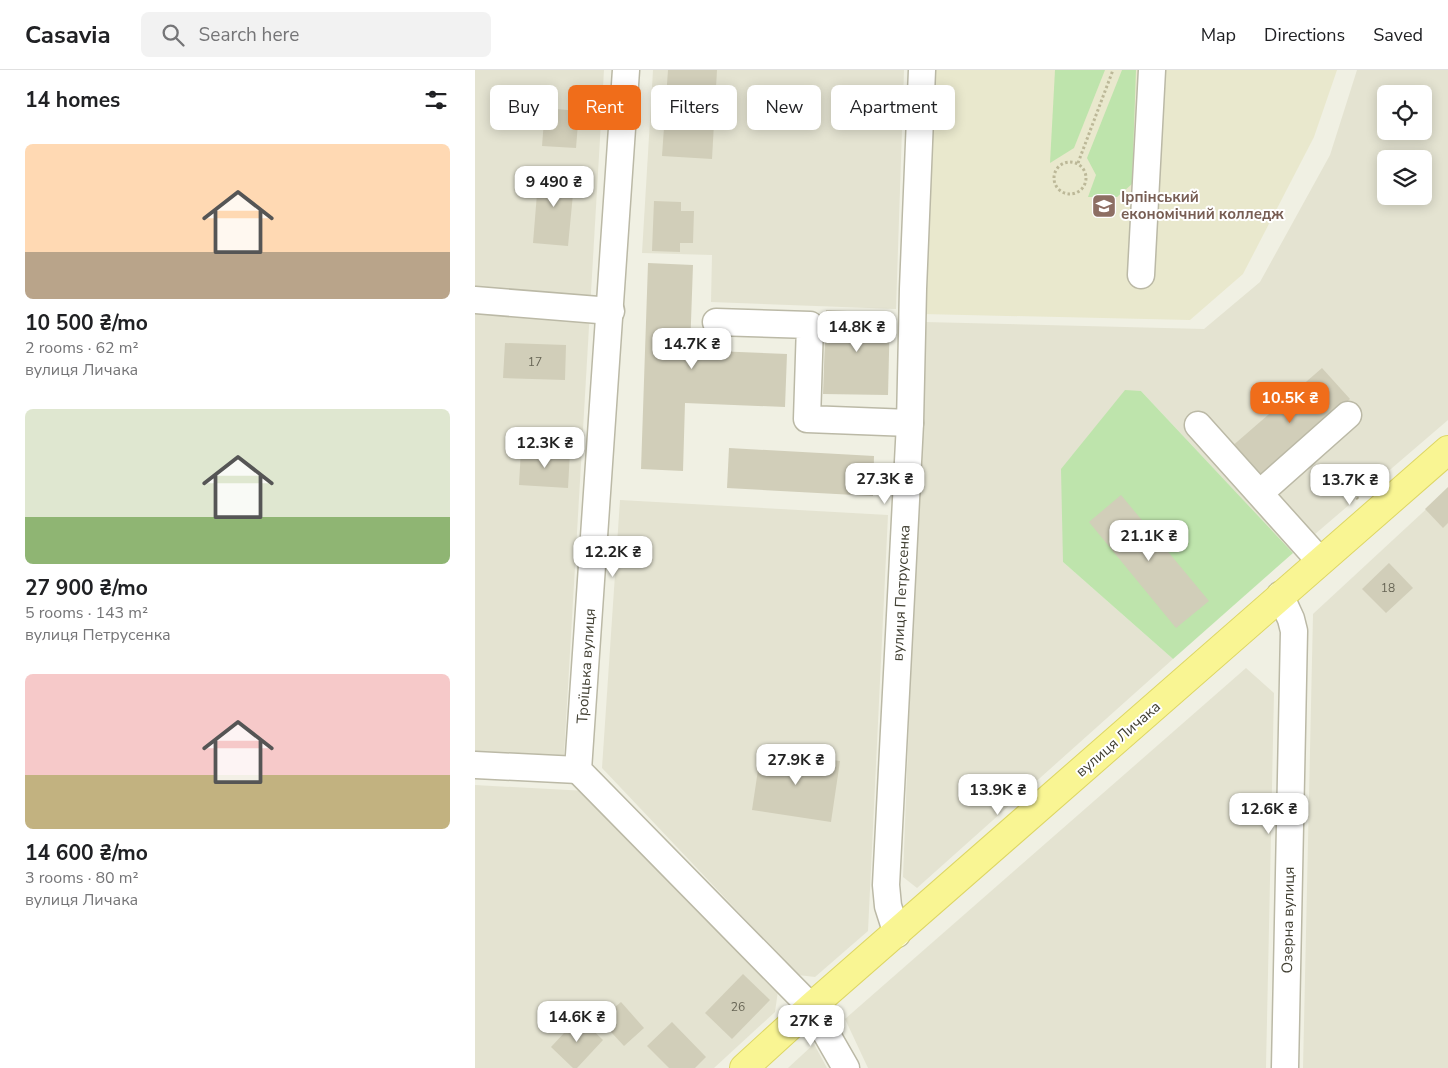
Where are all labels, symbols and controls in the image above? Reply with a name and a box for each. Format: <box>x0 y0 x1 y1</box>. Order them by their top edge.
search box <box>141 12 491 57</box>
text: Casavia <box>25 19 111 51</box>
icon: search <box>159 21 187 49</box>
text: Search here <box>199 22 299 48</box>
text: Map <box>1201 23 1236 47</box>
text: Directions <box>1264 23 1345 47</box>
text: Saved <box>1373 23 1423 47</box>
chip: Buy <box>490 85 558 130</box>
chip: Rent <box>568 85 641 130</box>
chip: Filters <box>651 85 737 130</box>
chip: New <box>747 85 821 130</box>
chip: Apartment <box>831 85 955 130</box>
map controls <box>1377 85 1432 205</box>
button: locate <box>1377 85 1432 140</box>
text: 14 homes <box>25 86 120 114</box>
icon: filters <box>422 86 450 114</box>
button: layers <box>1377 150 1432 205</box>
pin: 9 490 ₴ <box>508 166 600 208</box>
text: 9 490 ₴ <box>526 171 582 193</box>
icon: home <box>193 177 283 267</box>
place label: Ірпінський економічний колледж <box>1121 187 1284 224</box>
school or university icon: Ірпінський економічний колледж <box>1091 193 1117 219</box>
text: 10 500 ₴/mo <box>25 309 148 337</box>
pin: 14.8K ₴ <box>811 310 903 353</box>
text: 14.8K ₴ <box>828 316 886 338</box>
pin: 14.7K ₴ <box>646 328 738 370</box>
text: 14.7K ₴ <box>663 333 721 355</box>
text: 2 rooms · 62 m² <box>25 337 138 359</box>
house number: 17 <box>528 354 542 370</box>
text: вулиця Личака <box>25 359 138 381</box>
pin: 10.5K ₴ <box>1244 382 1336 424</box>
text: 10.5K ₴ <box>1261 387 1319 409</box>
pin: 12.3K ₴ <box>499 426 591 469</box>
text: 12.3K ₴ <box>516 432 574 454</box>
icon: home <box>193 442 283 532</box>
pin: 27.3K ₴ <box>839 462 931 505</box>
pin: 13.7K ₴ <box>1304 464 1396 506</box>
text: 27.3K ₴ <box>856 468 914 490</box>
text: 13.7K ₴ <box>1321 469 1379 491</box>
pin: 21.1K ₴ <box>1103 520 1195 562</box>
street label: вулиця Петрусенка <box>887 524 915 662</box>
text: 21.1K ₴ <box>1120 525 1178 547</box>
pin: 12.2K ₴ <box>567 536 659 578</box>
text: 12.2K ₴ <box>584 541 642 563</box>
text: 27 900 ₴/mo <box>25 574 148 602</box>
house number: 18 <box>1381 580 1395 596</box>
text: 5 rooms · 143 m² <box>25 602 148 624</box>
street label: Троїцька вулиця <box>572 608 600 724</box>
text: вулиця Петрусенка <box>25 624 171 646</box>
street label: вулиця Личака <box>1071 697 1165 781</box>
icon: home <box>193 707 283 797</box>
pin: 27.9K ₴ <box>750 744 842 786</box>
text: 27.9K ₴ <box>767 749 825 771</box>
pin: 13.9K ₴ <box>952 774 1044 816</box>
text: 13.9K ₴ <box>969 779 1027 801</box>
pin: 12.6K ₴ <box>1223 792 1315 835</box>
text: 12.6K ₴ <box>1240 798 1298 820</box>
text: 14 600 ₴/mo <box>25 839 148 867</box>
street label: Озерна вулиця <box>1277 866 1299 974</box>
text: 3 rooms · 80 m² <box>25 867 138 889</box>
text: вулиця Личака <box>25 889 138 911</box>
house number: 26 <box>731 999 745 1015</box>
pin: 14.6K ₴ <box>531 1000 623 1043</box>
pin: 27K ₴ <box>776 1004 846 1047</box>
text: 14.6K ₴ <box>548 1006 606 1028</box>
text: 27K ₴ <box>789 1010 833 1032</box>

